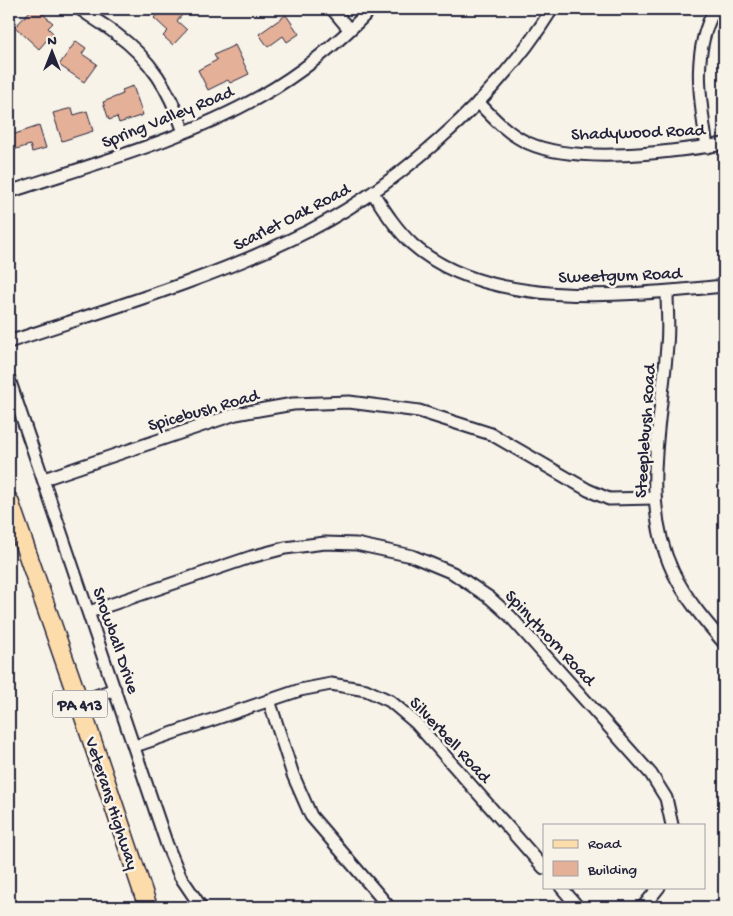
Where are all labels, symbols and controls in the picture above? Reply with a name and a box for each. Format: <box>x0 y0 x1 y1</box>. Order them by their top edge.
north arrow <box>28 28 78 78</box>
text: N <box>47 33 57 50</box>
street label: Spring Valley Road <box>99 82 238 154</box>
street label: Shadywood Road <box>571 121 707 146</box>
street label: Scarlet Oak Road <box>230 179 355 257</box>
street label: Sweetgum Road <box>558 264 683 289</box>
street label: Steeplebush Road <box>631 362 662 499</box>
street label: Spicebush Road <box>146 385 263 437</box>
street label: Snowball Drive <box>87 585 143 697</box>
street label: Spinythorn Road <box>499 586 600 692</box>
road number: PA 413 <box>52 691 108 718</box>
street label: Silverbell Road <box>404 693 495 789</box>
street label: Veterans Highway <box>79 734 142 873</box>
legend <box>543 824 706 888</box>
text: Road <box>588 836 622 854</box>
text: Building <box>587 862 637 880</box>

